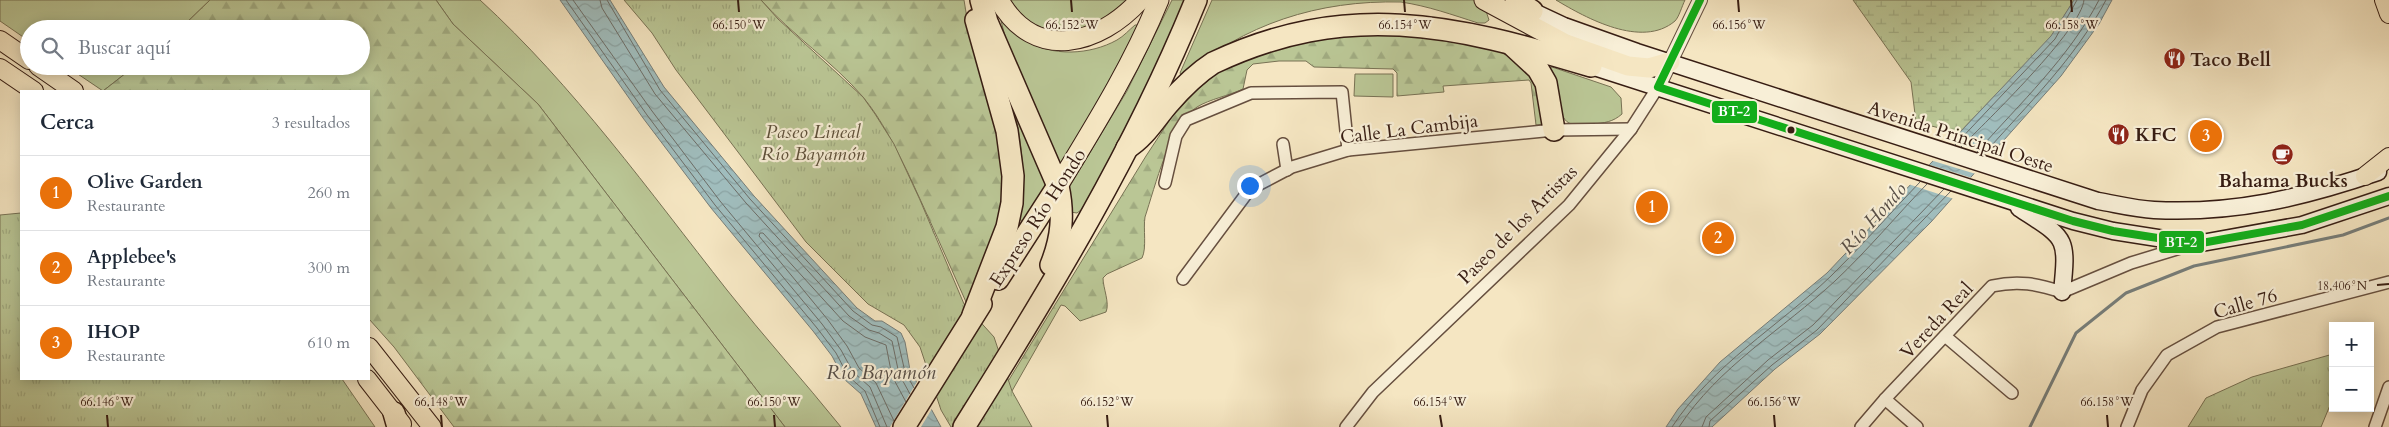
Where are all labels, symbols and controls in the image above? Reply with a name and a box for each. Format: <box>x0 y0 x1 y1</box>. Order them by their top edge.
text: 66.150°W <box>712 17 766 33</box>
text: 66.152°W <box>1045 17 1099 33</box>
text: 66.154°W <box>1378 17 1432 33</box>
text: 66.156°W <box>1712 17 1766 33</box>
text: 66.158°W <box>2045 17 2099 33</box>
search box <box>20 20 370 75</box>
icon: search <box>38 34 66 62</box>
text: Buscar aquí <box>78 35 171 61</box>
restaurant icon: Taco Bell <box>2162 47 2186 71</box>
place label: Taco Bell <box>2190 47 2271 73</box>
street label: Avenida Principal Oeste <box>1864 95 2057 179</box>
line badge: BT-2 <box>1711 100 1758 124</box>
text: BT-2 <box>1718 102 1750 121</box>
text: Cerca <box>40 108 94 137</box>
street label: Calle La Cambija <box>1339 108 1480 150</box>
text: 3 resultados <box>272 112 350 134</box>
pin: 3 <box>2190 117 2222 155</box>
park label: Paseo Lineal Río Bayamón <box>761 119 866 167</box>
restaurant icon: KFC <box>2107 122 2131 146</box>
place label: KFC <box>2135 122 2177 148</box>
unlabelled marker <box>1786 125 1796 135</box>
cafe icon: Bahama Bucks <box>2271 142 2295 166</box>
street label: Expreso Río Hondo <box>983 143 1092 292</box>
street label: Paseo de los Artistas <box>1452 159 1583 290</box>
place label: Bahama Bucks <box>2218 168 2348 194</box>
text: Olive Garden <box>87 169 203 195</box>
your location <box>1237 173 1263 199</box>
water label: Río Hondo <box>1834 177 1913 260</box>
text: 1 <box>52 182 60 204</box>
text: 260 m <box>308 182 350 204</box>
pin: 1 <box>1636 188 1668 226</box>
text: Restaurante <box>87 195 166 217</box>
pin: 2 <box>1702 219 1734 257</box>
line badge: BT-2 <box>2158 230 2205 254</box>
text: BT-2 <box>2165 233 2197 252</box>
text: Applebee's <box>87 244 176 270</box>
text: 2 <box>52 257 60 279</box>
text: 300 m <box>308 257 350 279</box>
text: Restaurante <box>87 270 166 292</box>
street label: Vereda Real <box>1894 276 1979 365</box>
text: 18.406°N <box>2317 278 2368 294</box>
street label: Calle 76 <box>2210 282 2280 325</box>
text: IHOP <box>87 319 140 345</box>
map controls <box>2329 322 2374 412</box>
button: + <box>2329 322 2374 367</box>
text: 3 <box>52 332 60 354</box>
text: 610 m <box>308 332 350 354</box>
text: Restaurante <box>87 345 166 367</box>
water label: Río Bayamón <box>826 359 936 386</box>
button: − <box>2329 367 2374 412</box>
text: 66.146°W <box>80 394 134 410</box>
text: 66.148°W <box>414 394 468 410</box>
text: 66.150°W <box>747 394 801 410</box>
text: 66.152°W <box>1080 394 1134 410</box>
text: 66.154°W <box>1413 394 1467 410</box>
text: 66.156°W <box>1747 394 1801 410</box>
text: 66.158°W <box>2080 394 2134 410</box>

